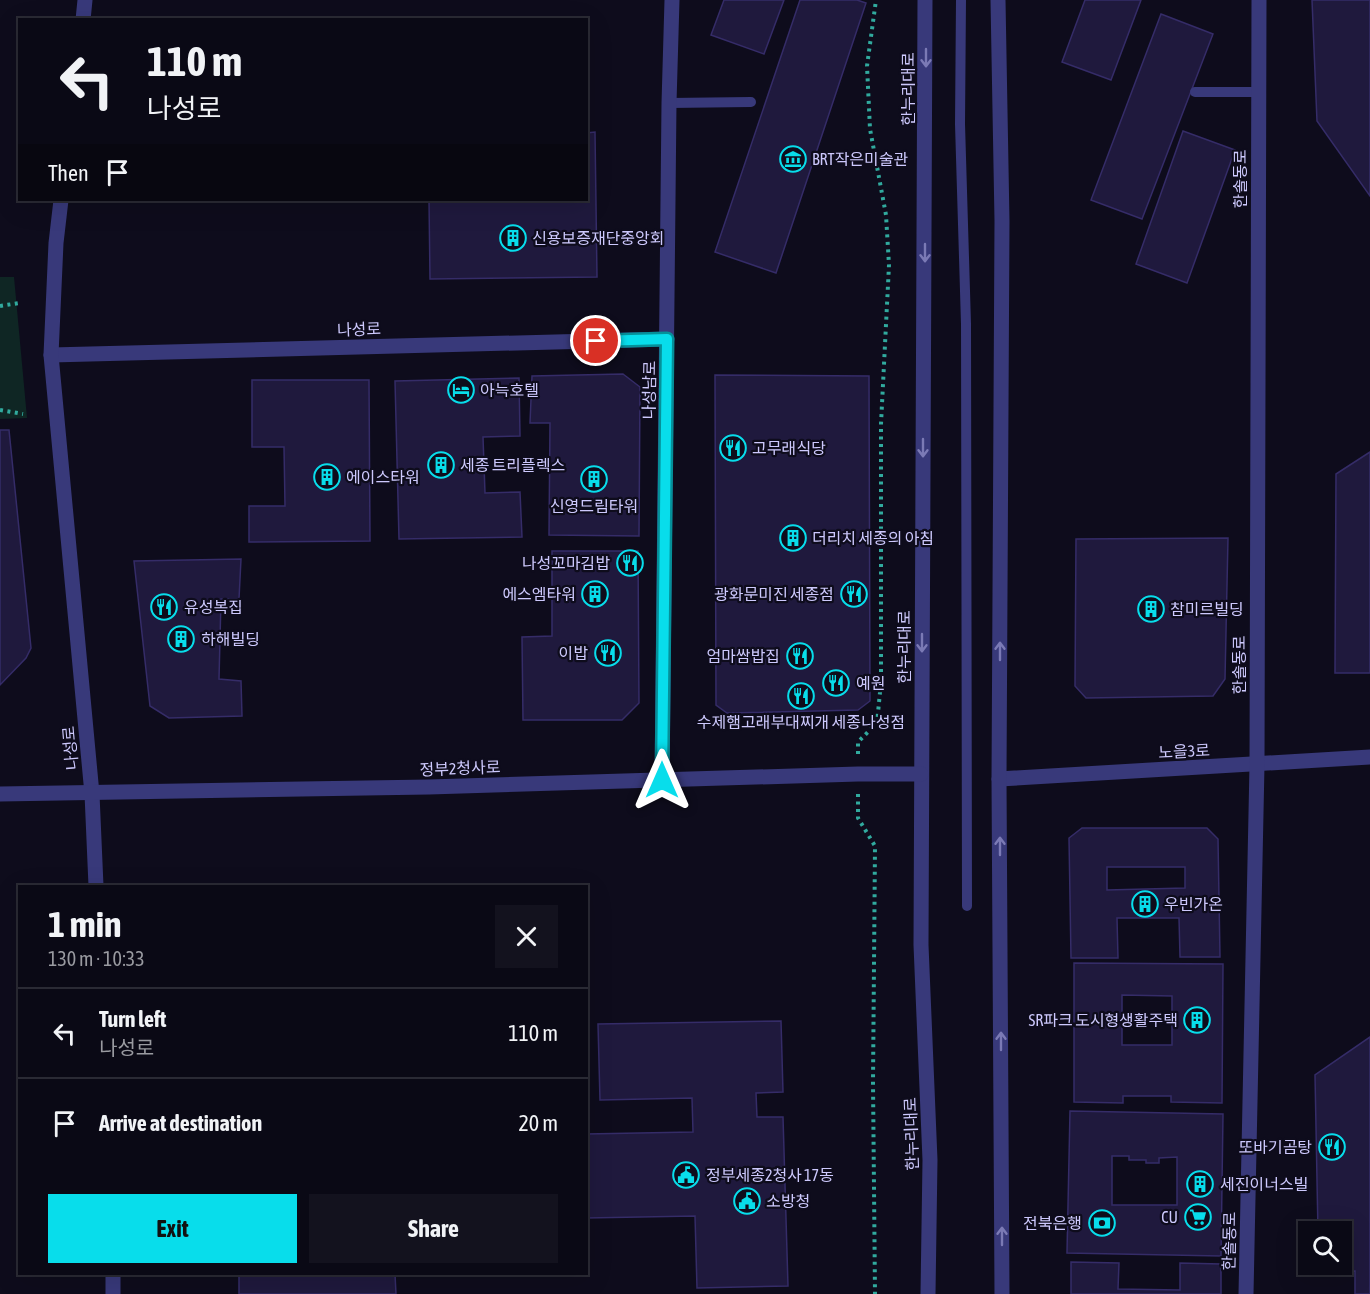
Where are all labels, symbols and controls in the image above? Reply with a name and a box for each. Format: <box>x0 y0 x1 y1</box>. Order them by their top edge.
text: 110 m <box>147 37 242 85</box>
icon: left <box>48 42 126 120</box>
one-way arrow <box>920 48 932 68</box>
street label: 한누리대로 <box>899 52 917 126</box>
text: 나성로 <box>147 93 222 124</box>
museum icon: BRT작은미술관 <box>778 144 808 174</box>
street label: 한솔동로 <box>1231 149 1249 208</box>
place label: BRT작은미술관 <box>812 150 908 168</box>
icon: arrive <box>101 156 134 189</box>
text: Then <box>48 160 89 186</box>
building icon: 신용보증재단중앙회 <box>498 223 528 253</box>
place label: 신용보증재단중앙회 <box>532 229 664 247</box>
one-way arrow <box>919 243 931 263</box>
pin <box>570 315 621 366</box>
street label: 나성로 <box>337 319 382 339</box>
icon: arrive <box>579 324 612 357</box>
street label: 나성남로 <box>639 360 659 420</box>
hotel icon: 아늑호텔 <box>446 375 476 405</box>
place label: 아늑호텔 <box>480 381 539 399</box>
restaurant icon: 고무래식당 <box>718 433 748 463</box>
one-way arrow <box>917 438 929 458</box>
place label: 고무래식당 <box>752 439 826 457</box>
building icon: 세종 트리플렉스 <box>426 450 456 480</box>
place label: 세종 트리플렉스 <box>460 456 565 474</box>
building icon: 에이스타워 <box>312 462 342 492</box>
building icon: 신영드림타워 <box>579 464 609 494</box>
place label: 에이스타워 <box>346 468 420 486</box>
place label: 신영드림타워 <box>550 497 638 515</box>
building icon: 더리치 세종의 아침 <box>778 523 808 553</box>
place label: 더리치 세종의 아침 <box>812 529 934 547</box>
restaurant icon: 나성꼬마김밥 <box>615 548 645 578</box>
place label: 나성꼬마김밥 <box>522 554 610 572</box>
building icon: 에스엠타워 <box>580 579 610 609</box>
restaurant icon: 광화문미진 세종점 <box>839 579 869 609</box>
place label: 에스엠타워 <box>502 585 576 603</box>
place label: 광화문미진 세종점 <box>714 585 834 603</box>
restaurant icon: 유성복집 <box>149 592 179 622</box>
building icon: 참미르빌딩 <box>1136 594 1166 624</box>
place label: 유성복집 <box>184 598 243 616</box>
place label: 참미르빌딩 <box>1170 600 1244 618</box>
street label: 한누리대로 <box>895 610 913 684</box>
building icon: 하해빌딩 <box>166 624 196 654</box>
place label: 하해빌딩 <box>201 630 260 648</box>
one-way arrow <box>916 633 928 653</box>
street label: 한솔동로 <box>1230 635 1248 694</box>
restaurant icon: 이밥 <box>593 638 623 668</box>
restaurant icon: 엄마쌈밥집 <box>785 641 815 671</box>
one-way arrow <box>994 641 1006 661</box>
place label: 이밥 <box>559 644 588 662</box>
place label: 엄마쌈밥집 <box>706 647 780 665</box>
restaurant icon: 예원 <box>821 668 851 698</box>
place label: 예원 <box>856 674 885 692</box>
restaurant icon: 수제햄고래부대찌개 세종나성점 <box>786 681 816 711</box>
place label: 수제햄고래부대찌개 세종나성점 <box>697 713 905 731</box>
street label: 나성로 <box>59 725 81 771</box>
street label: 노을3로 <box>1158 741 1211 761</box>
position arrow <box>630 748 694 812</box>
street label: 정부2청사로 <box>419 758 501 778</box>
one-way arrow <box>994 836 1006 856</box>
building icon: 우빈가온 <box>1130 889 1160 919</box>
place label: 우빈가온 <box>1164 895 1223 913</box>
text: 1 min <box>48 903 122 945</box>
button: close <box>495 905 558 968</box>
text: 130 m · 10:33 <box>48 947 145 970</box>
building icon: SR파크 도시형생활주택 <box>1182 1005 1212 1035</box>
text: Turn left <box>99 1006 166 1032</box>
place label: SR파크 도시형생활주택 <box>1029 1011 1178 1029</box>
icon: left <box>48 1017 81 1050</box>
text: 110 m <box>508 1020 558 1046</box>
one-way arrow <box>995 1031 1007 1051</box>
text: 나성로 <box>99 1036 154 1059</box>
street label: 한누리대로 <box>901 1097 921 1171</box>
icon: arrive <box>48 1107 81 1140</box>
text: Arrive at destination <box>99 1110 262 1136</box>
text: 20 m <box>518 1110 558 1136</box>
restaurant icon: 또바기곰탕 <box>1317 1132 1347 1162</box>
place label: 또바기곰탕 <box>1238 1138 1312 1156</box>
public building icon: 정부세종2청사 17동 <box>671 1160 701 1190</box>
place label: 정부세종2청사 17동 <box>706 1166 834 1184</box>
building icon: 세진이너스빌 <box>1185 1169 1215 1199</box>
place label: 세진이너스빌 <box>1220 1175 1308 1193</box>
public building icon: 소방청 <box>732 1186 762 1216</box>
place label: 소방청 <box>766 1192 810 1210</box>
button: Exit <box>48 1194 297 1263</box>
button: Share <box>309 1194 558 1263</box>
supermarket icon: CU <box>1183 1202 1213 1232</box>
bank icon: 전북은행 <box>1087 1208 1117 1238</box>
place label: CU <box>1161 1208 1178 1226</box>
street label: 한솔동로 <box>1219 1211 1239 1271</box>
place label: 전북은행 <box>1023 1214 1082 1232</box>
map controls <box>1298 1221 1352 1275</box>
button: search <box>1298 1221 1352 1275</box>
one-way arrow <box>996 1226 1008 1246</box>

